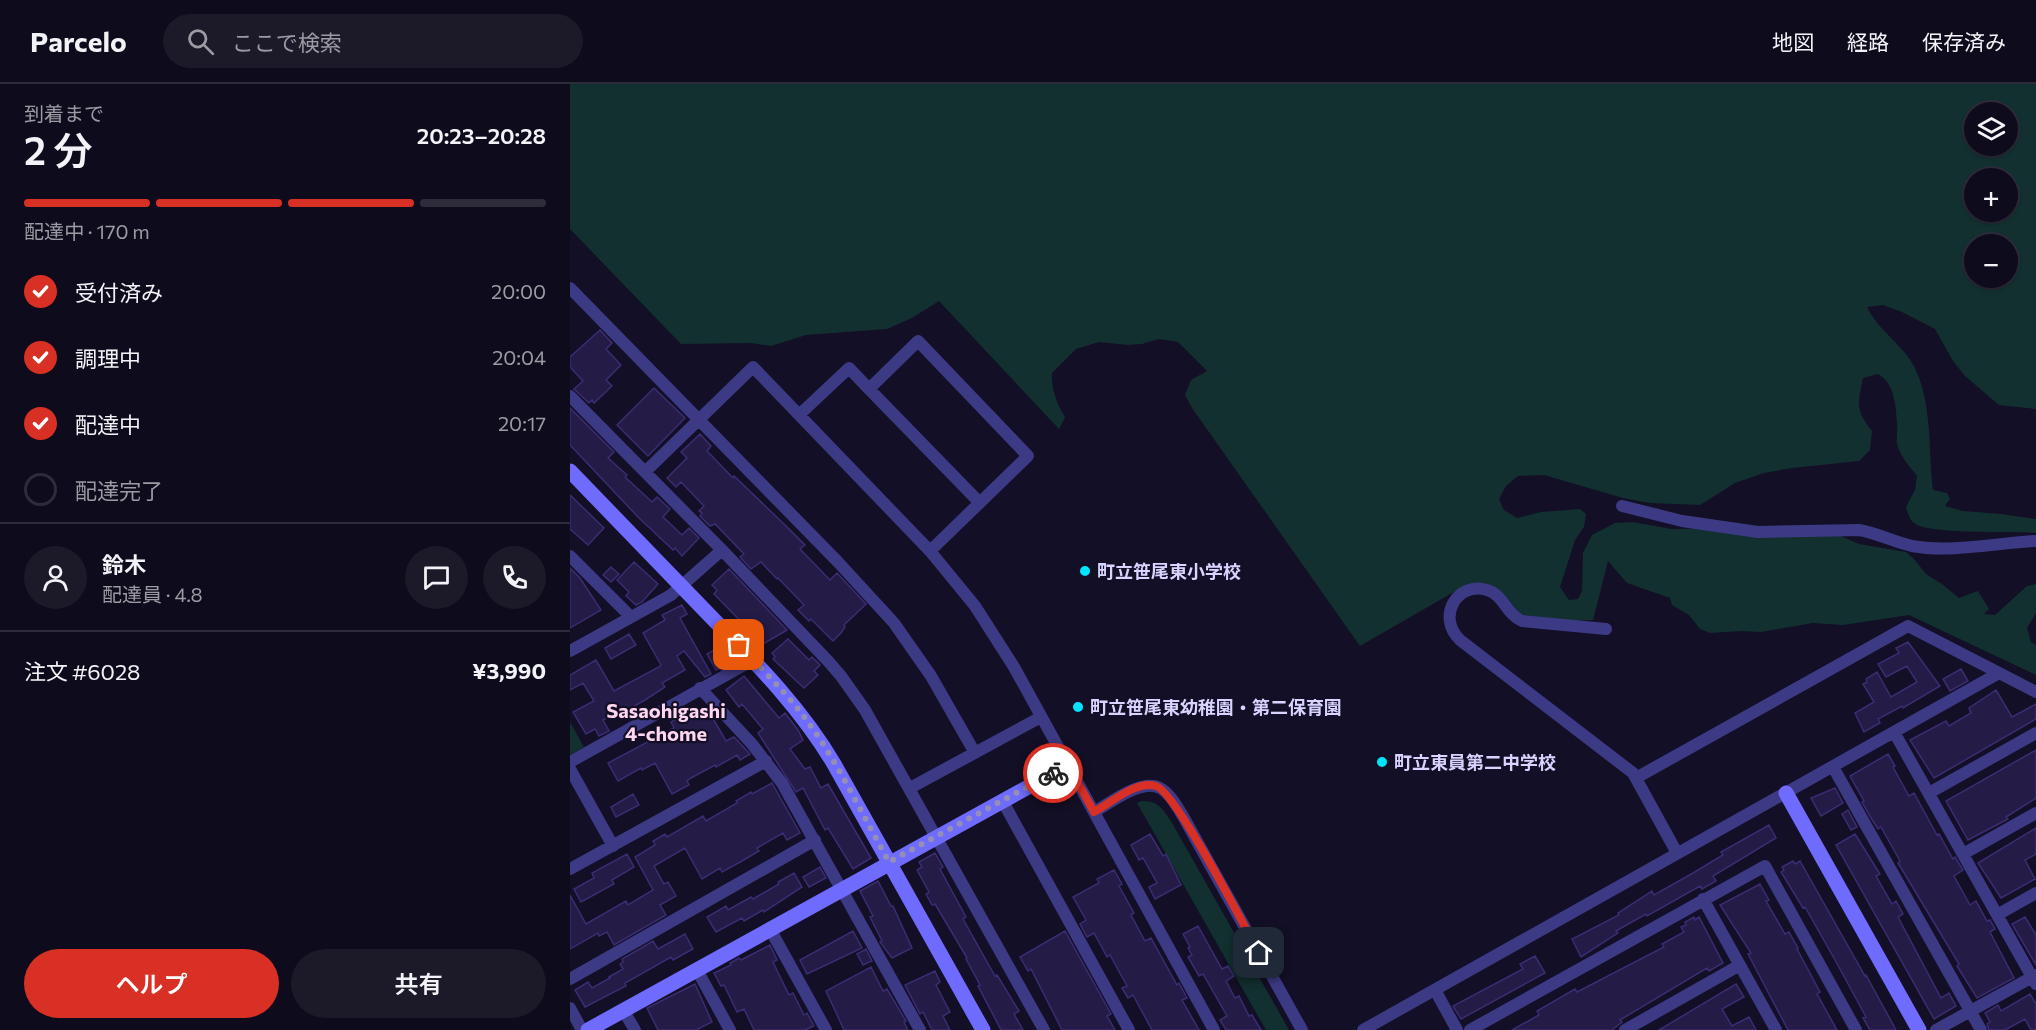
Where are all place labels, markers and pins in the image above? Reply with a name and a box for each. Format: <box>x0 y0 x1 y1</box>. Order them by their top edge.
place label: 町立笹尾東小学校 <box>1097 560 1241 582</box>
marker: 町立笹尾東小学校 <box>1078 564 1092 578</box>
pin <box>713 619 764 670</box>
place label: 町立笹尾東幼稚園・第二保育園 <box>1090 696 1342 718</box>
marker: 町立笹尾東幼稚園・第二保育園 <box>1071 700 1085 714</box>
place label: 町立東員第二中学校 <box>1394 751 1556 773</box>
marker: 町立東員第二中学校 <box>1375 755 1389 769</box>
pin <box>1233 927 1284 978</box>

